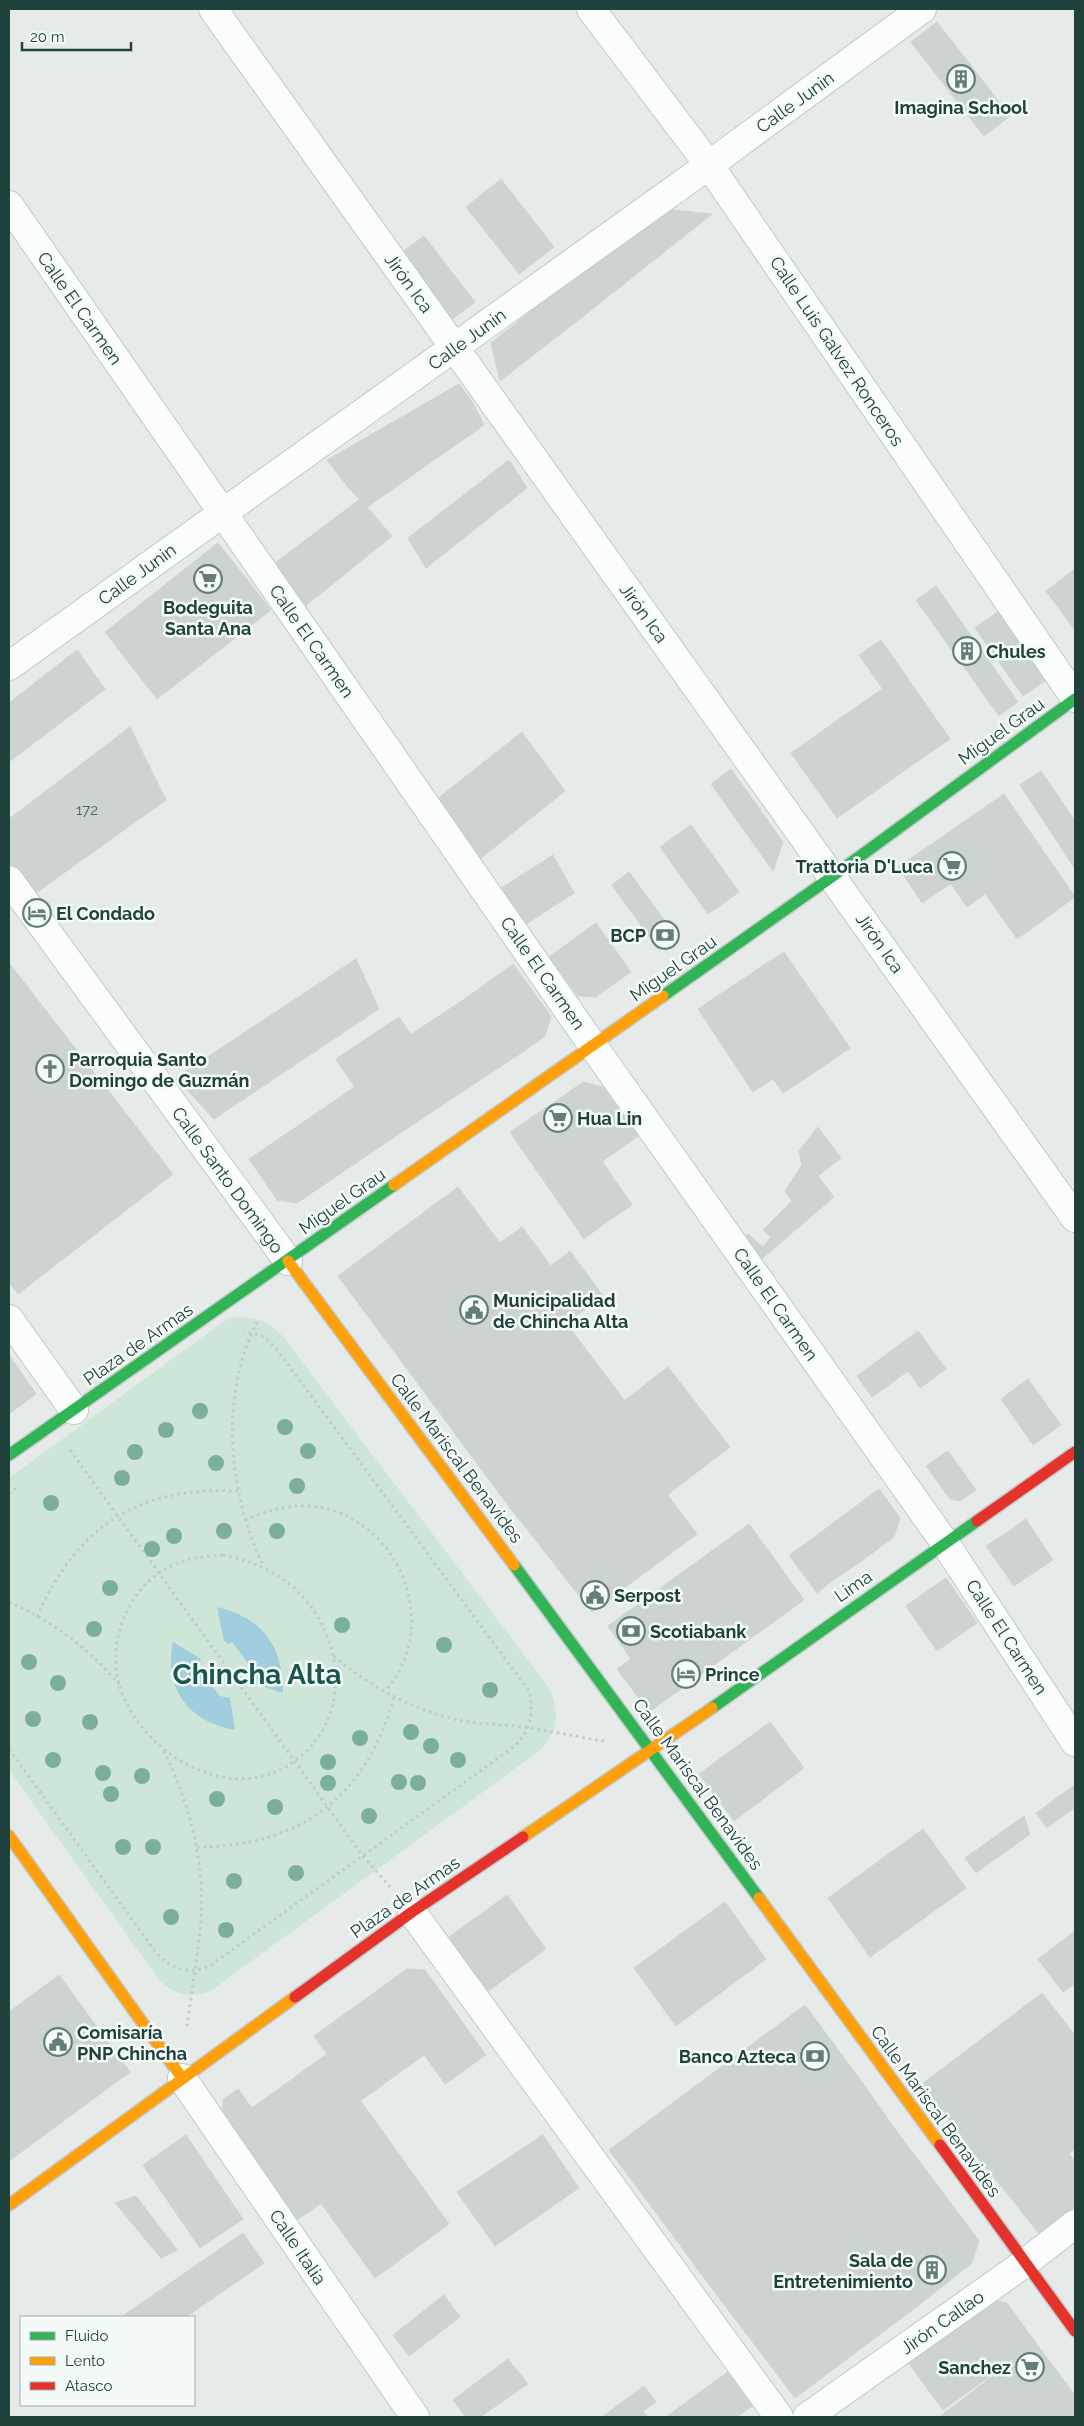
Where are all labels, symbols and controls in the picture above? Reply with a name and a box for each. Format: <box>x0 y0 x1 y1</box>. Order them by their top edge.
scale bar <box>22 20 131 52</box>
text: 20 m <box>30 28 65 46</box>
building icon: Imagina School <box>946 64 976 94</box>
street label: Calle Junin <box>752 67 838 137</box>
place label: Imagina School <box>894 97 1028 118</box>
street label: Calle El Carmen <box>33 247 127 369</box>
street label: Jirón Ica <box>380 249 438 317</box>
street label: Calle Luis Galvez Ronceros <box>766 252 909 450</box>
street label: Calle Junin <box>424 304 510 374</box>
street label: Calle Junin <box>94 539 180 609</box>
supermarket icon: Bodeguita Santa Ana <box>193 564 223 594</box>
street label: Jirón Ica <box>615 579 673 647</box>
street label: Calle El Carmen <box>265 580 359 702</box>
place label: Bodeguita Santa Ana <box>163 597 253 639</box>
building icon: Chules <box>952 636 982 666</box>
place label: Chules <box>986 641 1046 662</box>
street label: Miguel Grau <box>954 693 1048 769</box>
house number: 172 <box>76 801 98 819</box>
supermarket icon: Trattoria D'Luca <box>937 851 967 881</box>
place label: Trattoria D'Luca <box>796 856 933 877</box>
hotel icon: El Condado <box>22 898 52 928</box>
place label: El Condado <box>56 903 155 924</box>
street label: Jirón Ica <box>852 909 908 977</box>
street label: Calle El Carmen <box>496 912 590 1034</box>
bank icon: BCP <box>650 920 680 950</box>
place label: BCP <box>610 925 646 946</box>
street label: Miguel Grau <box>626 931 720 1005</box>
place label: Parroquia Santo Domingo de Guzmán <box>69 1049 249 1091</box>
church icon: Parroquia Santo Domingo de Guzmán <box>35 1054 65 1084</box>
street label: Calle Santo Domingo <box>168 1103 288 1258</box>
supermarket icon: Hua Lin <box>543 1103 573 1133</box>
place label: Hua Lin <box>577 1108 642 1129</box>
street label: Miguel Grau <box>295 1164 389 1238</box>
street label: Calle El Carmen <box>729 1243 823 1365</box>
place label: Municipalidad de Chincha Alta <box>493 1290 628 1332</box>
public building icon: Municipalidad de Chincha Alta <box>459 1295 489 1325</box>
street label: Plaza de Armas <box>79 1298 197 1389</box>
street label: Calle Mariscal Benavides <box>386 1369 528 1547</box>
street label: Lima <box>830 1566 876 1606</box>
street label: Calle El Carmen <box>962 1575 1052 1699</box>
public building icon: Serpost <box>580 1580 610 1610</box>
place label: Serpost <box>614 1585 681 1606</box>
bank icon: Scotiabank <box>616 1616 646 1646</box>
place label: Scotiabank <box>650 1621 747 1642</box>
district label: Chincha Alta <box>172 1658 342 1691</box>
hotel icon: Prince <box>671 1659 701 1689</box>
place label: Prince <box>705 1664 760 1685</box>
street label: Calle Mariscal Benavides <box>629 1694 767 1874</box>
street label: Plaza de Armas <box>346 1851 464 1942</box>
street label: Calle Mariscal Benavides <box>867 2021 1005 2201</box>
place label: Comisaría PNP Chincha <box>77 2022 187 2064</box>
public building icon: Comisaría PNP Chincha <box>43 2027 73 2057</box>
bank icon: Banco Azteca <box>800 2041 830 2071</box>
place label: Banco Azteca <box>679 2046 796 2067</box>
street label: Calle Italia <box>265 2205 331 2289</box>
place label: Sala de Entretenimiento <box>773 2250 913 2292</box>
building icon: Sala de Entretenimiento <box>917 2255 947 2285</box>
street label: Jirón Callao <box>896 2285 988 2358</box>
legend <box>20 2316 195 2406</box>
text: Fluido <box>65 2327 108 2345</box>
text: Lento <box>65 2352 105 2370</box>
supermarket icon: Sanchez <box>1015 2352 1045 2382</box>
place label: Sanchez <box>938 2357 1011 2378</box>
text: Atasco <box>65 2377 112 2395</box>

